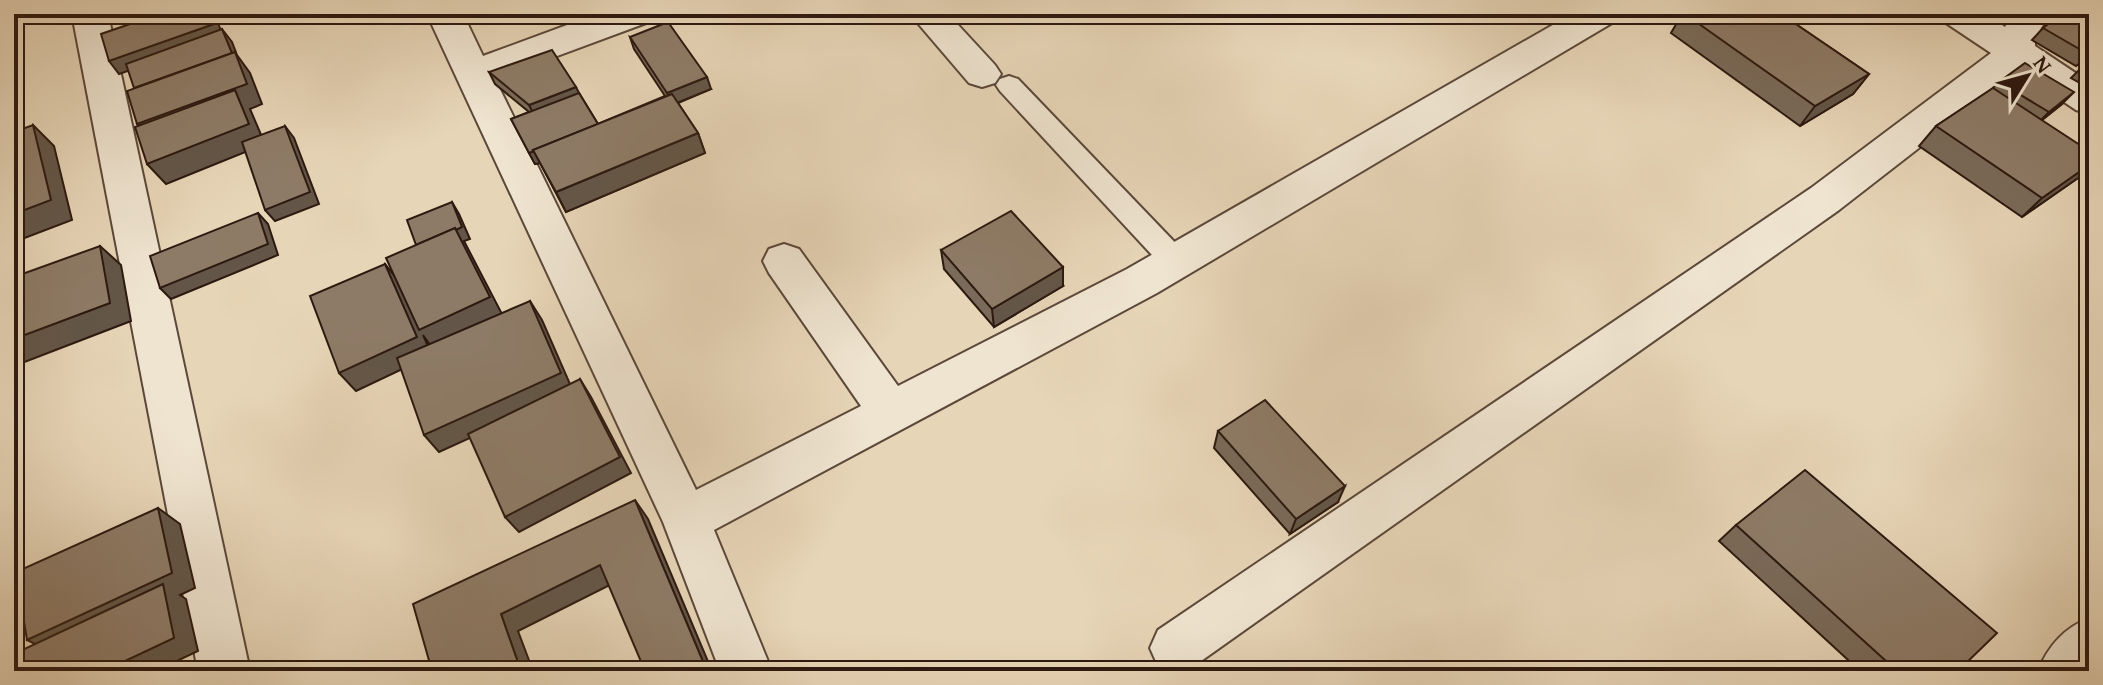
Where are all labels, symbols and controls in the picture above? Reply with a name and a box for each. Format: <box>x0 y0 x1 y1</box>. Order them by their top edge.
north arrow <box>1987 36 2067 116</box>
text: N <box>2026 48 2060 80</box>

